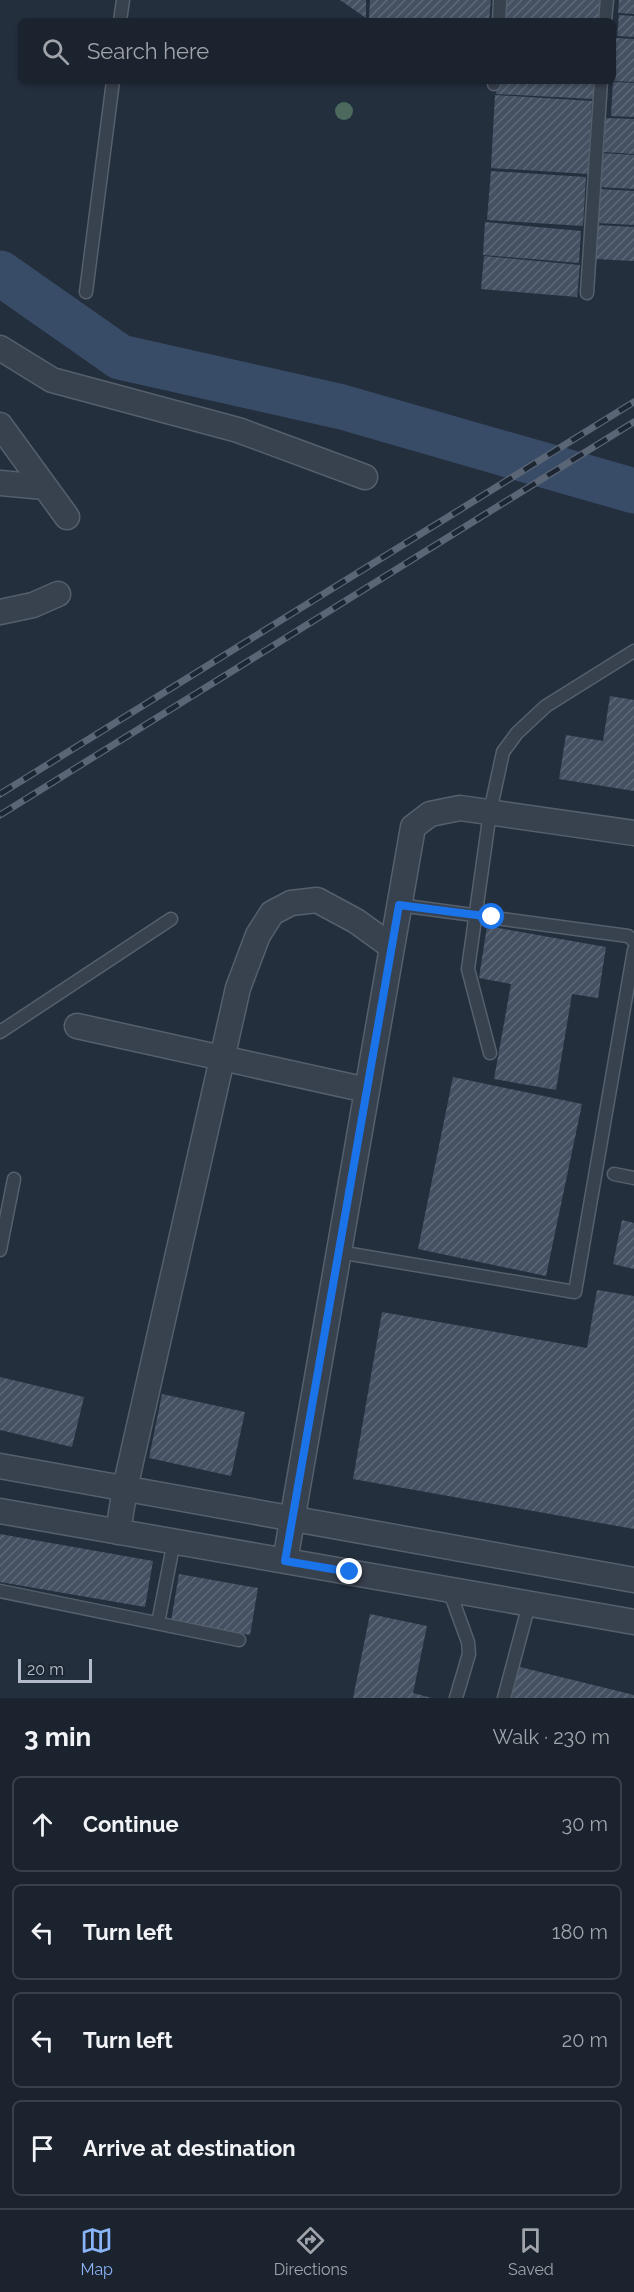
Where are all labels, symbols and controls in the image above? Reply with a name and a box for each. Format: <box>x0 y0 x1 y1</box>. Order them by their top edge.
search box <box>18 18 616 84</box>
icon: search <box>39 35 72 68</box>
text: Search here <box>87 38 209 64</box>
route start <box>478 903 504 929</box>
route end <box>336 1558 362 1584</box>
scale bar <box>18 1656 92 1684</box>
text: 20 m <box>27 1660 64 1679</box>
text: 3 min <box>24 1722 91 1752</box>
text: Walk · 230 m <box>492 1725 610 1749</box>
icon: ahead <box>26 1808 59 1841</box>
text: Continue <box>83 1811 179 1837</box>
text: 30 m <box>562 1812 608 1836</box>
icon: left <box>26 1916 59 1949</box>
text: Turn left <box>83 1919 173 1945</box>
text: 180 m <box>552 1920 608 1944</box>
icon: left <box>26 2024 59 2057</box>
text: Turn left <box>83 2027 173 2053</box>
text: 20 m <box>562 2028 608 2052</box>
icon: arrive <box>26 2132 59 2165</box>
text: Arrive at destination <box>83 2135 296 2161</box>
tab: Map <box>80 2224 113 2279</box>
tab: Directions <box>274 2224 348 2279</box>
tab: Saved <box>508 2224 554 2279</box>

